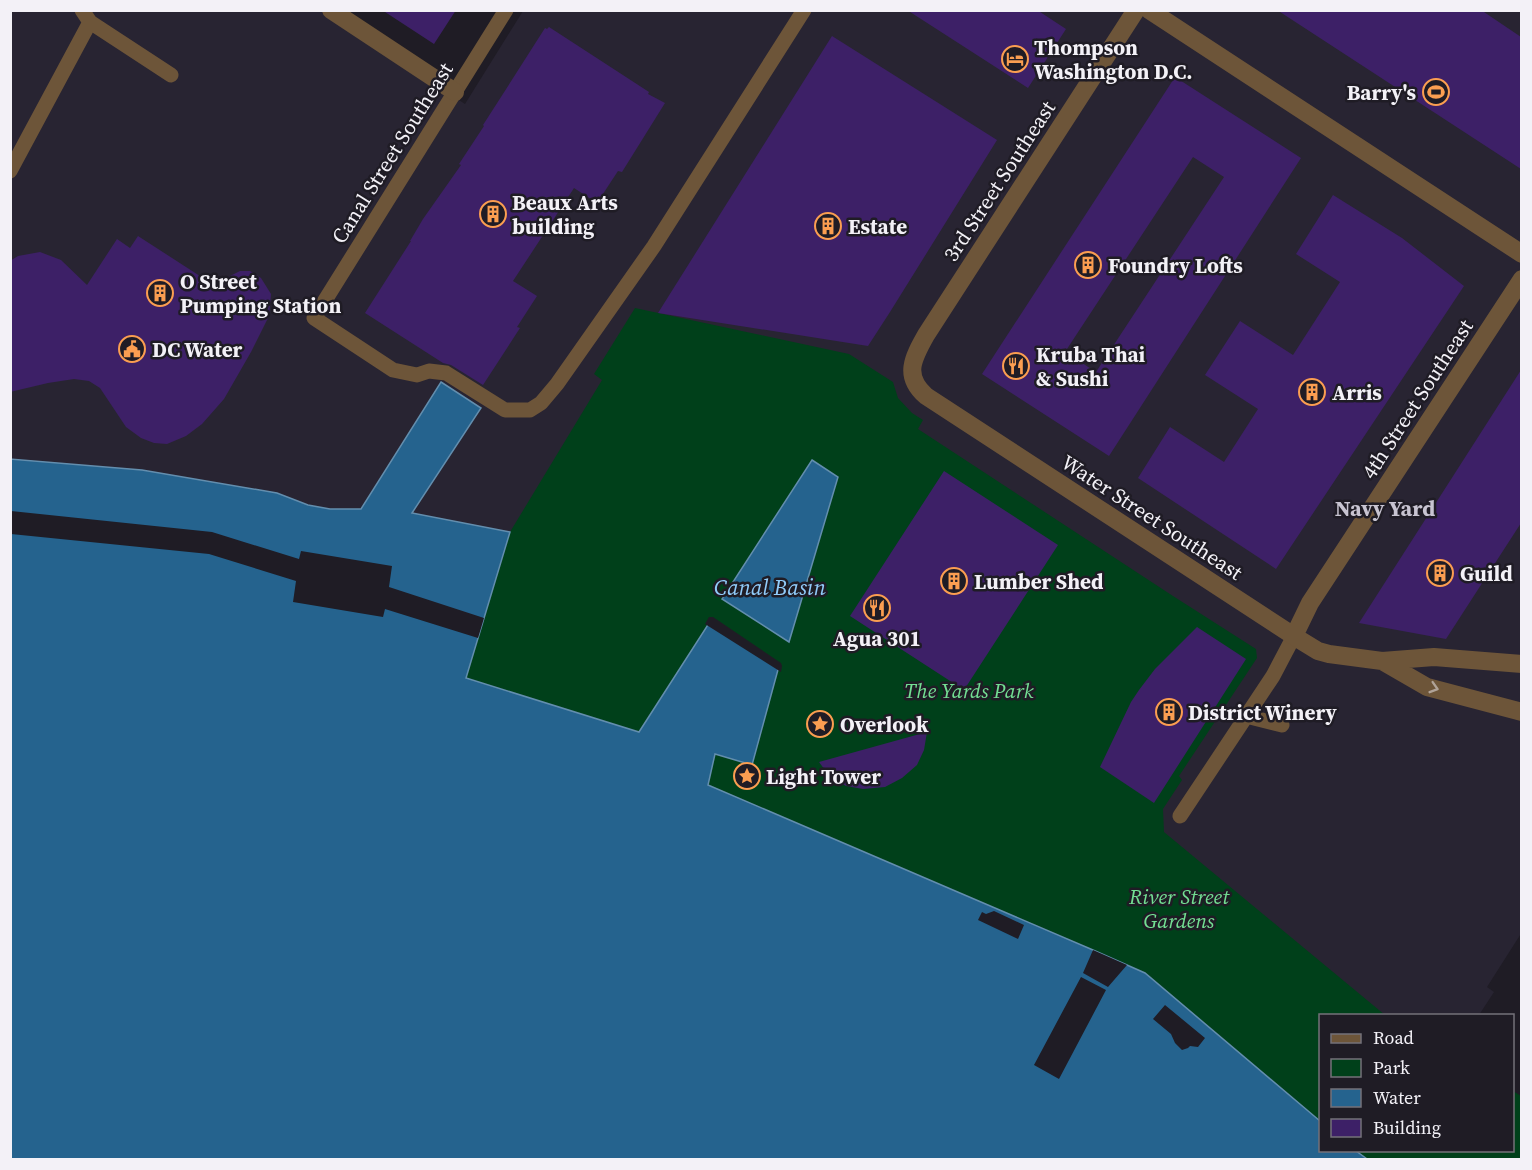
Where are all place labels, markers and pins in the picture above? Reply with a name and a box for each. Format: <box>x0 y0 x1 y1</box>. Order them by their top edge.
place label: Thompson Washington D.C. <box>1034 33 1193 86</box>
hotel icon: Thompson Washington D.C. <box>1000 44 1030 74</box>
sports icon: Barry's <box>1421 77 1451 107</box>
place label: Barry's <box>1347 78 1416 107</box>
place label: Beaux Arts building <box>512 188 618 241</box>
building icon: Beaux Arts building <box>478 199 508 229</box>
building icon: Estate <box>813 211 843 241</box>
place label: Estate <box>848 212 907 241</box>
building icon: Foundry Lofts <box>1073 250 1103 280</box>
place label: Foundry Lofts <box>1108 251 1243 280</box>
place label: O Street Pumping Station <box>180 267 341 320</box>
building icon: O Street Pumping Station <box>145 278 175 308</box>
public building icon: DC Water <box>117 334 147 364</box>
place label: DC Water <box>152 335 243 364</box>
place label: Kruba Thai & Sushi <box>1036 340 1146 393</box>
restaurant icon: Kruba Thai & Sushi <box>1001 351 1031 381</box>
building icon: Arris <box>1297 377 1327 407</box>
place label: Arris <box>1332 378 1382 407</box>
building icon: Guild <box>1425 558 1455 588</box>
place label: Guild <box>1460 559 1513 588</box>
building icon: Lumber Shed <box>939 566 969 596</box>
place label: Lumber Shed <box>974 567 1104 596</box>
restaurant icon: Agua 301 <box>862 593 892 623</box>
place label: Agua 301 <box>833 624 921 653</box>
building icon: District Winery <box>1154 697 1184 727</box>
place label: District Winery <box>1188 698 1338 727</box>
place icon: Overlook <box>805 709 835 739</box>
place label: Overlook <box>840 710 929 739</box>
place icon: Light Tower <box>732 761 762 791</box>
place label: Light Tower <box>766 762 881 791</box>

